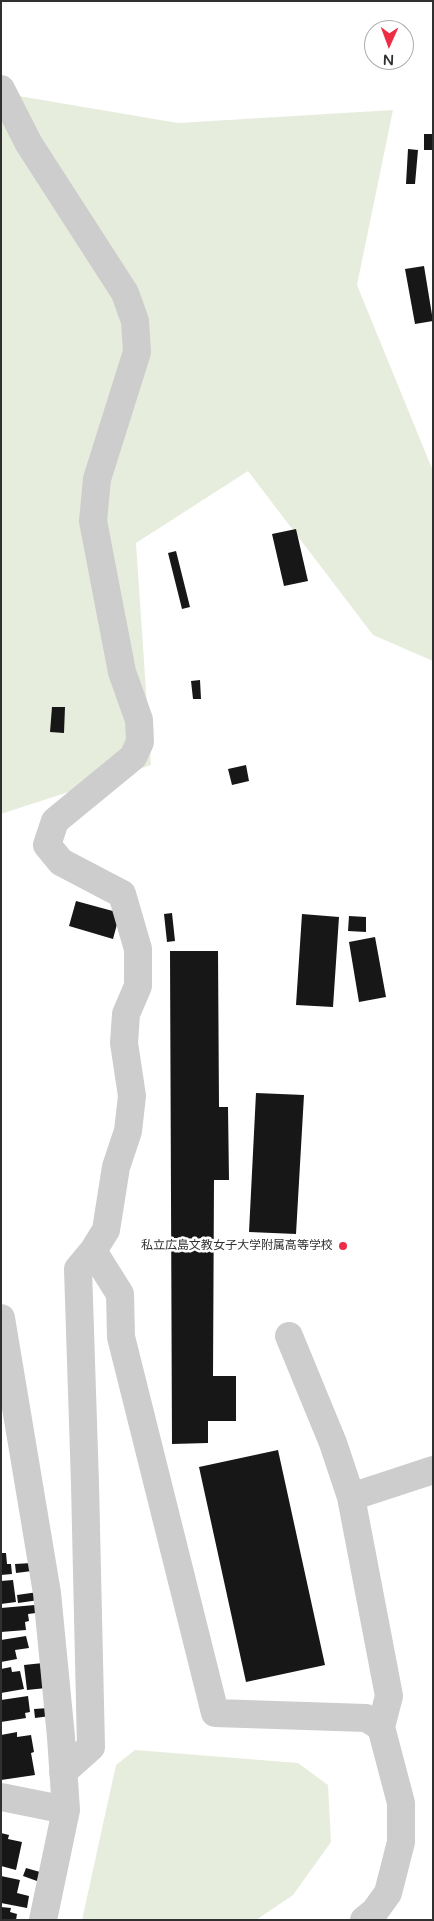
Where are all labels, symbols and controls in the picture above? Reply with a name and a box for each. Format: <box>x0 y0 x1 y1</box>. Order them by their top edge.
north arrow <box>364 20 414 70</box>
text: N <box>383 51 394 68</box>
place label: 私立広島文教女子大学附属高等学校 <box>141 1239 333 1253</box>
marker: 私立広島文教女子大学附属高等学校 <box>337 1240 349 1252</box>

